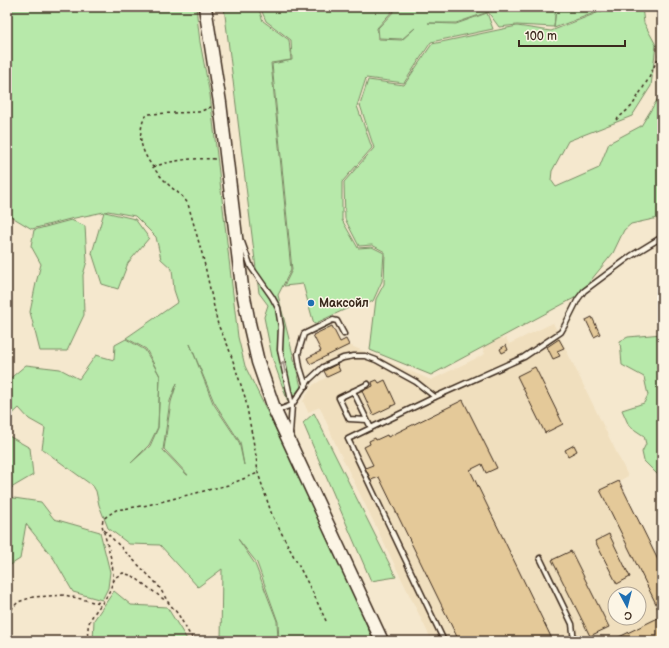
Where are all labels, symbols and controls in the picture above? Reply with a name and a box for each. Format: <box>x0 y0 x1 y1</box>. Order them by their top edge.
scale bar <box>519 22 625 48</box>
text: 100 m <box>525 29 557 44</box>
place label: Максойл <box>319 296 369 311</box>
marker: Максойл <box>306 298 316 308</box>
one-way arrow <box>279 360 287 373</box>
north arrow <box>607 586 647 626</box>
text: С <box>623 609 633 622</box>

